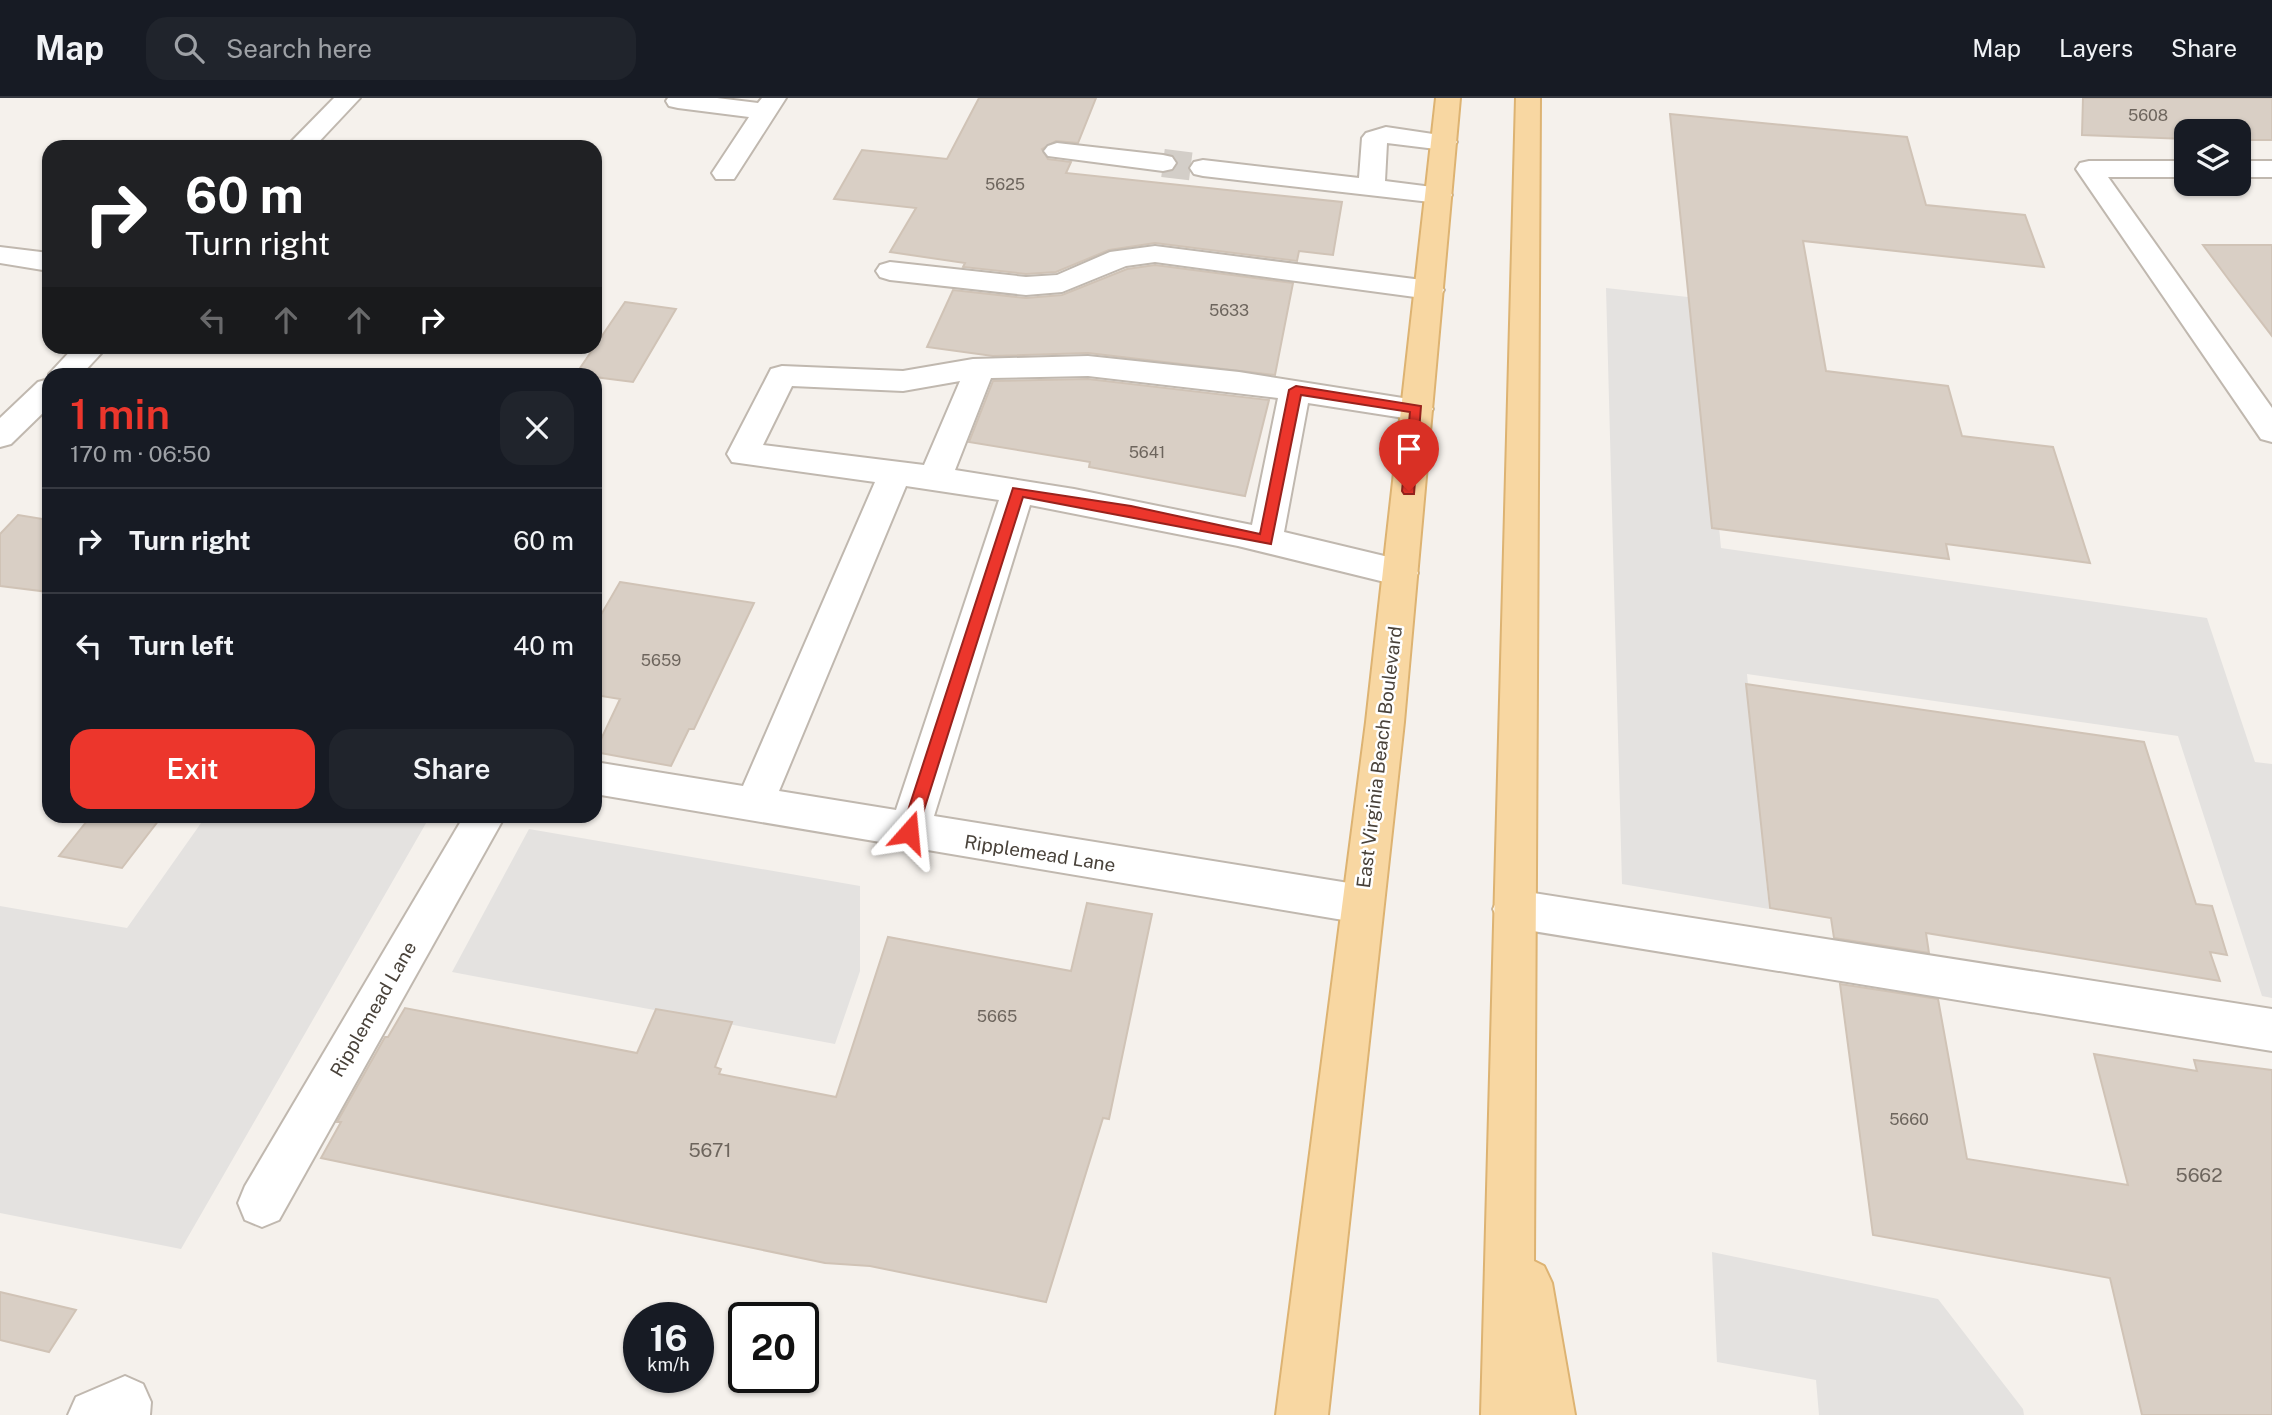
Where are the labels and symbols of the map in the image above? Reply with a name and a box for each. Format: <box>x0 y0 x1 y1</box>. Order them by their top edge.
house number: 5608 <box>2128 106 2168 125</box>
house number: 5625 <box>985 175 1025 194</box>
house number: 5633 <box>1209 301 1249 320</box>
pin <box>1379 419 1439 491</box>
house number: 5641 <box>1129 443 1165 462</box>
street label: East Virginia Beach Boulevard <box>1352 625 1406 889</box>
house number: 5659 <box>641 651 681 670</box>
position arrow <box>872 795 946 869</box>
street label: Ripplemead Lane <box>963 830 1117 876</box>
street label: Ripplemead Lane <box>325 937 421 1081</box>
house number: 5665 <box>977 1007 1017 1026</box>
house number: 5660 <box>1889 1110 1929 1129</box>
house number: 5671 <box>688 1139 732 1161</box>
house number: 5662 <box>2175 1164 2223 1186</box>
speed limit sign: 20 <box>728 1302 819 1393</box>

